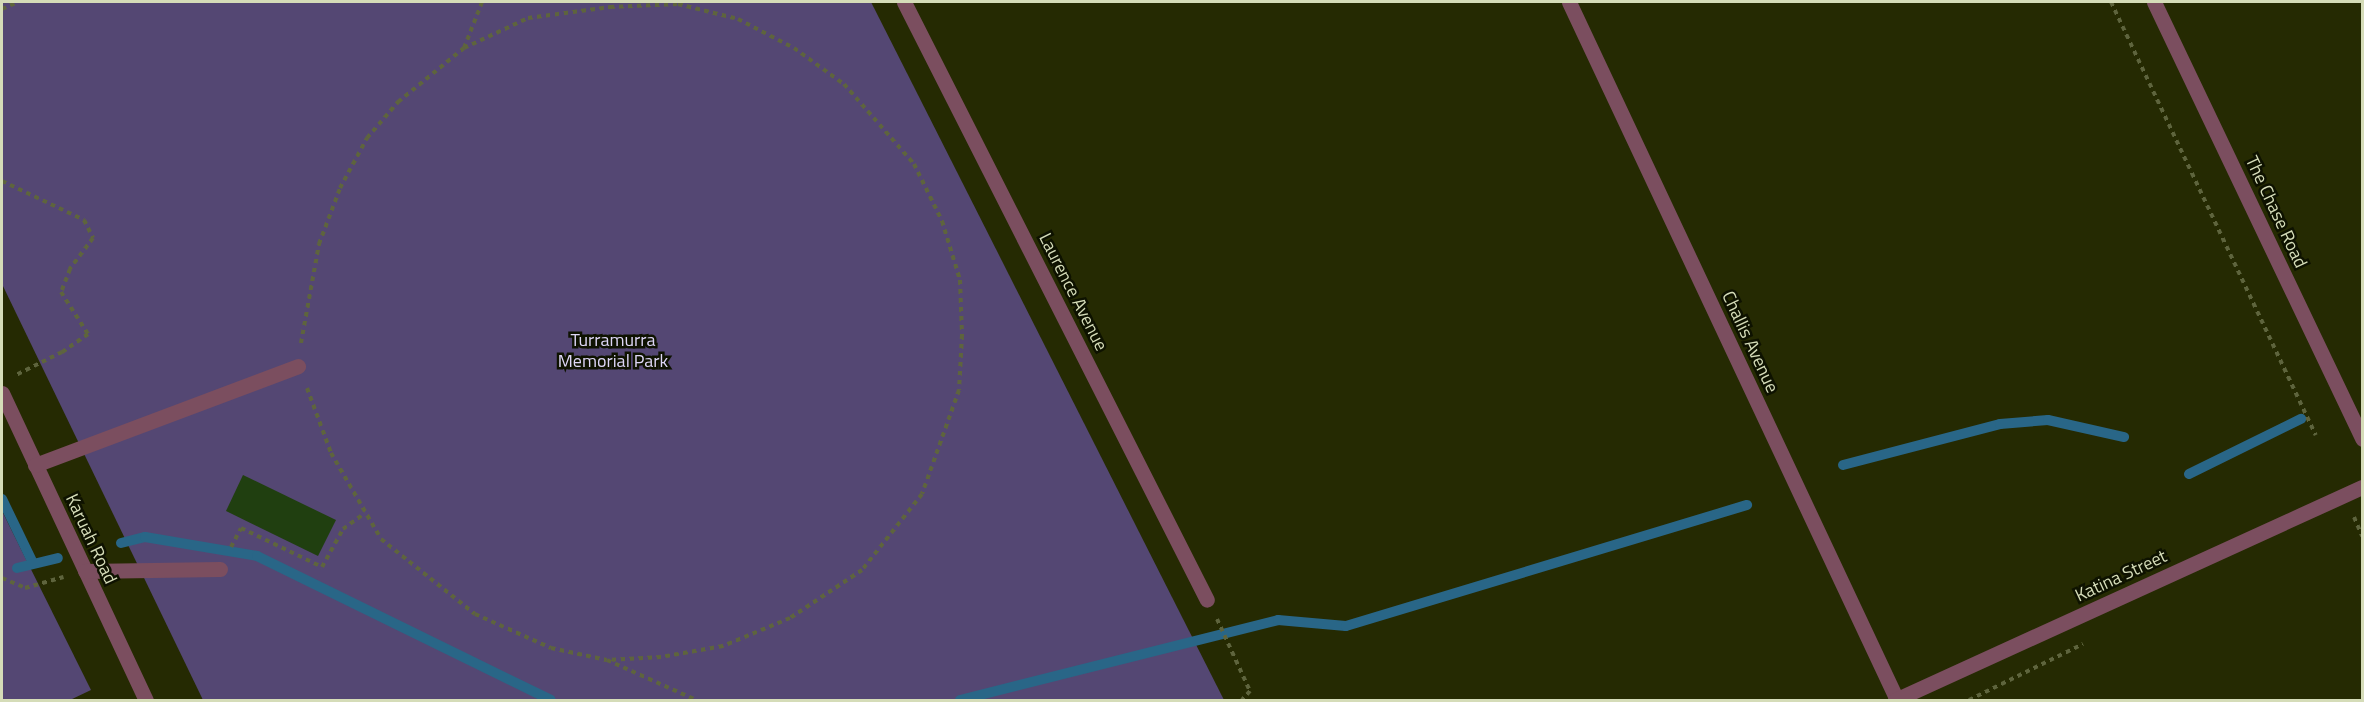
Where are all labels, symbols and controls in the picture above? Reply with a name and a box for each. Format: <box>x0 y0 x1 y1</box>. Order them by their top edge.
street label: The Chase Road <box>2241 153 2311 271</box>
street label: Laurence Avenue <box>1034 230 1112 354</box>
street label: Challis Avenue <box>1717 288 1783 396</box>
park label: Turramurra Memorial Park <box>558 330 668 372</box>
street label: Karuah Road <box>61 491 121 587</box>
street label: Katina Street <box>2072 545 2170 607</box>

